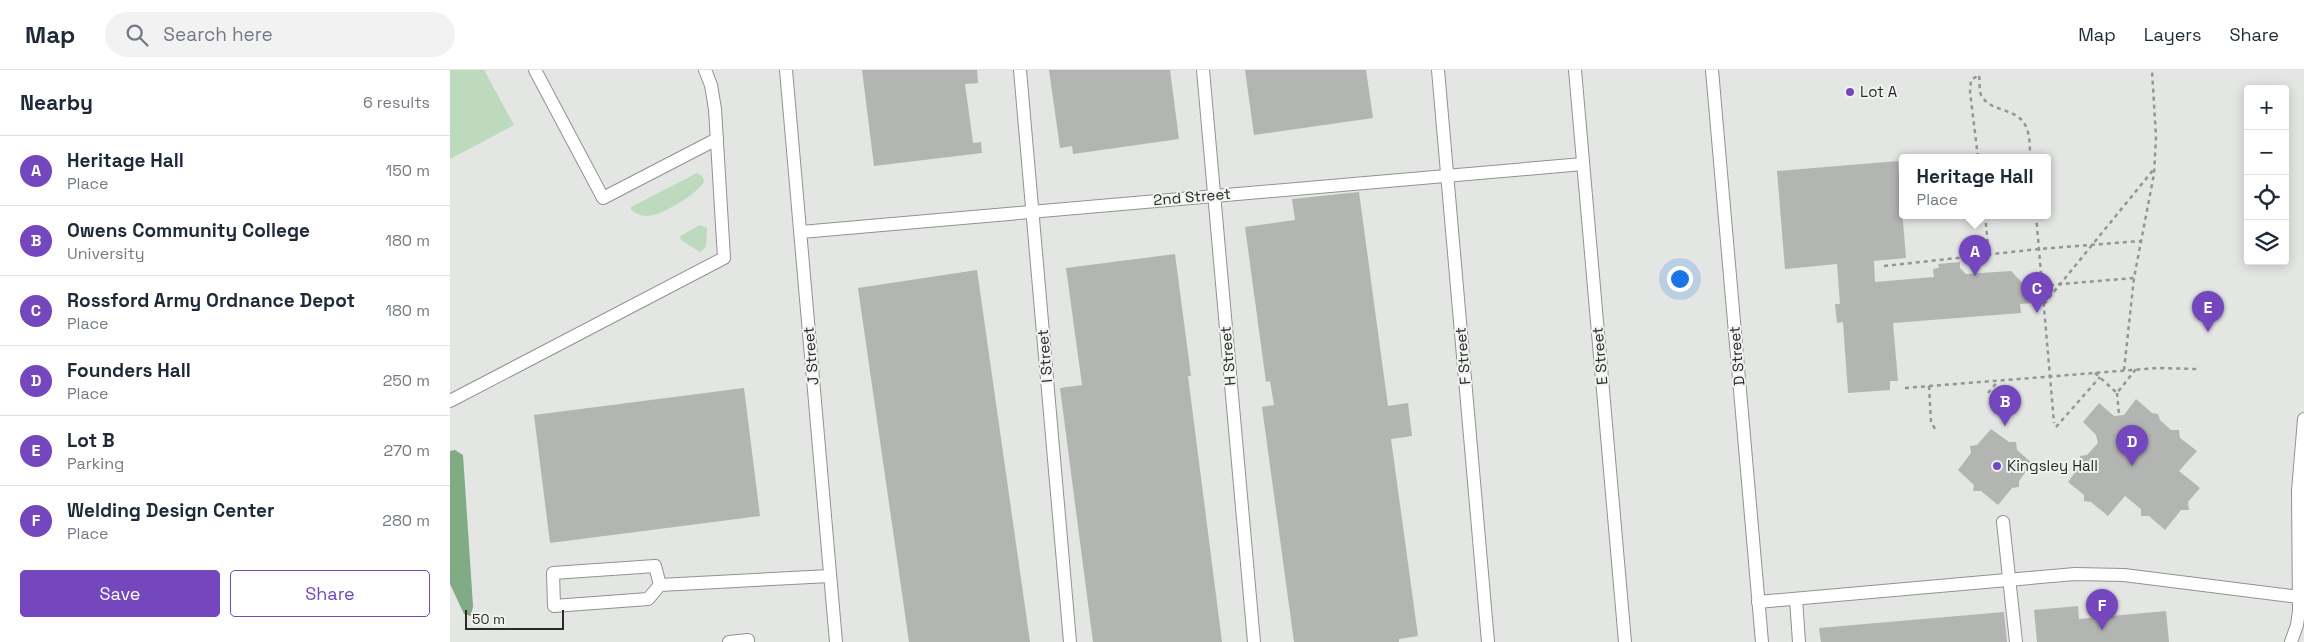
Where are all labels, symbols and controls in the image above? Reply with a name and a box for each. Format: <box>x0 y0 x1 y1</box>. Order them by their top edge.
search box <box>105 12 455 57</box>
text: Map <box>25 19 75 50</box>
icon: search <box>123 21 151 49</box>
text: Search here <box>163 22 273 47</box>
text: Map <box>2078 23 2116 46</box>
text: Layers <box>2144 23 2201 46</box>
text: Share <box>2229 23 2279 46</box>
place label: Lot A <box>1860 82 1898 101</box>
map controls <box>2244 85 2289 265</box>
button: + <box>2244 85 2289 130</box>
marker: Lot A <box>1844 86 1856 98</box>
text: Nearby <box>20 89 93 116</box>
text: 6 results <box>363 92 430 113</box>
button: − <box>2244 130 2289 175</box>
text: Heritage Hall <box>67 148 184 173</box>
popup <box>1899 154 2051 219</box>
text: A <box>31 160 41 181</box>
text: 150 m <box>386 160 430 181</box>
text: Heritage Hall <box>1917 164 2033 189</box>
text: Place <box>67 173 109 194</box>
button: locate <box>2244 175 2289 220</box>
street label: 2nd Street <box>1152 184 1232 209</box>
text: Place <box>1917 189 1958 210</box>
text: Owens Community College <box>67 218 310 243</box>
button: layers <box>2244 220 2289 265</box>
text: B <box>31 230 41 251</box>
text: 180 m <box>385 230 430 251</box>
pin: A <box>1959 235 1991 276</box>
text: University <box>67 243 145 264</box>
your location <box>1667 266 1693 292</box>
pin: C <box>2021 272 2053 313</box>
text: Rossford Army Ordnance Depot <box>67 288 355 313</box>
pin: E <box>2192 291 2224 332</box>
text: C <box>31 300 41 321</box>
text: 180 m <box>385 300 430 321</box>
text: Place <box>67 313 109 334</box>
street label: H Street <box>1215 325 1240 387</box>
street label: D Street <box>1724 325 1749 387</box>
street label: J Street <box>798 326 823 386</box>
street label: F Street <box>1451 326 1474 386</box>
street label: E Street <box>1587 326 1611 386</box>
street label: I Street <box>1033 329 1056 383</box>
text: Founders Hall <box>67 358 191 383</box>
text: D <box>31 370 41 391</box>
text: 250 m <box>383 370 430 391</box>
text: Place <box>67 383 109 404</box>
pin: B <box>1989 385 2021 426</box>
pin: D <box>2116 425 2148 466</box>
text: Lot B <box>67 428 115 453</box>
text: E <box>32 440 40 461</box>
text: 270 m <box>383 440 430 461</box>
text: Parking <box>67 453 124 474</box>
place label: Kingsley Hall <box>2007 456 2098 475</box>
marker: Kingsley Hall <box>1991 460 2003 472</box>
text: Welding Design Center <box>67 498 275 523</box>
text: F <box>32 510 40 531</box>
text: 280 m <box>382 510 430 531</box>
text: Place <box>67 523 109 544</box>
button: Save <box>20 570 220 617</box>
button: Share <box>230 570 430 617</box>
pin: F <box>2086 589 2118 630</box>
scale bar <box>465 607 564 630</box>
text: 50 m <box>472 610 505 628</box>

